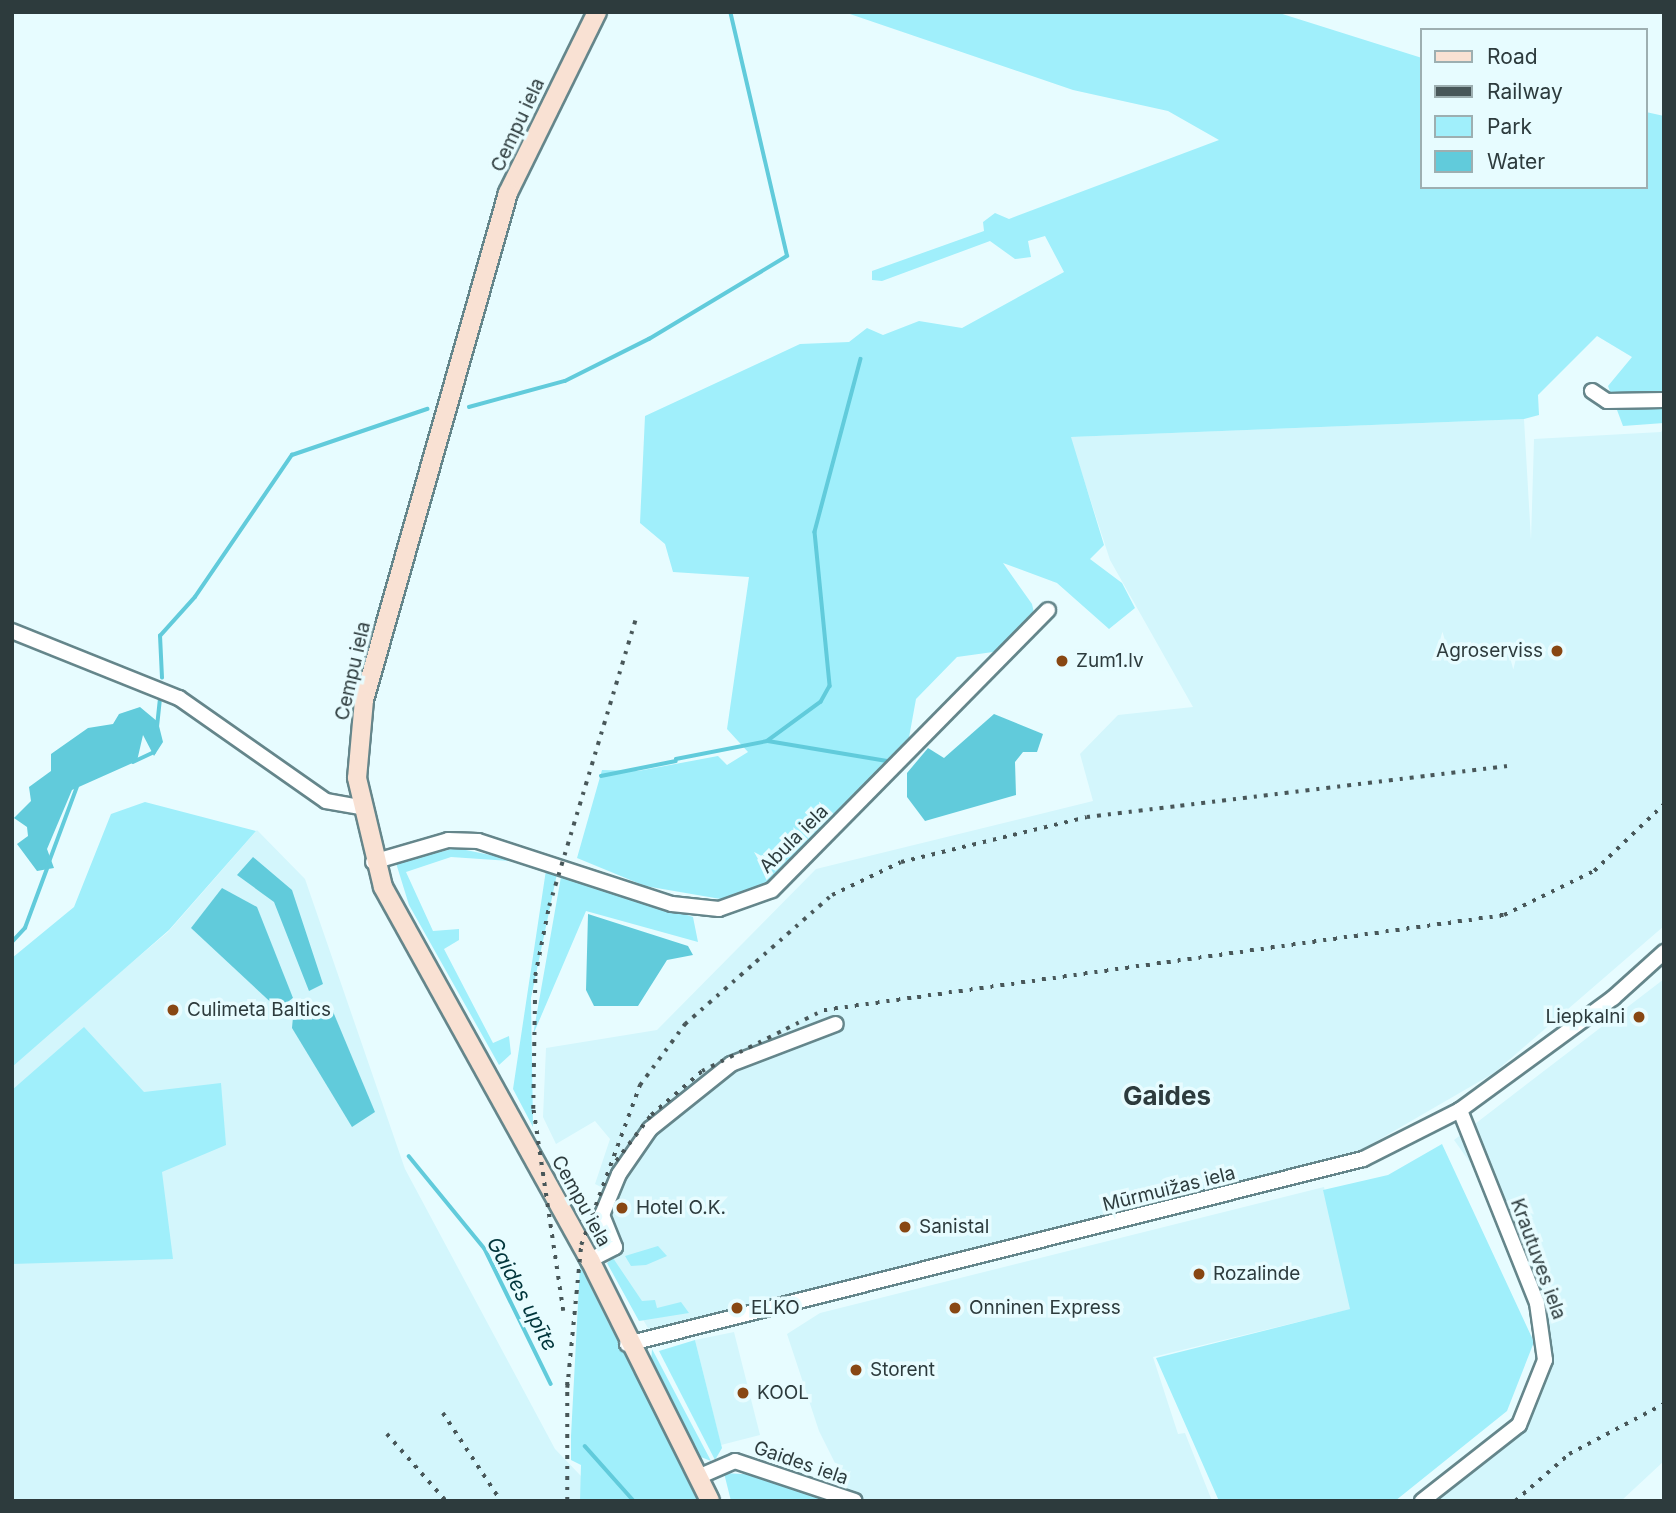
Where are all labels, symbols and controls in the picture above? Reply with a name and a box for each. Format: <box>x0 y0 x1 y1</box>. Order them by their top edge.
legend <box>1420 28 1648 189</box>
text: Road <box>1487 44 1538 69</box>
street label: Cempu iela <box>486 75 550 175</box>
text: Railway <box>1487 79 1563 104</box>
text: Park <box>1487 114 1532 139</box>
text: Water <box>1487 149 1545 174</box>
street label: Cempu iela <box>331 619 375 723</box>
place label: Agroserviss <box>1436 640 1543 662</box>
marker: Agroserviss <box>1549 643 1565 659</box>
place label: Zum1.lv <box>1076 650 1144 672</box>
marker: Zum1.lv <box>1054 653 1070 669</box>
street label: Abula iela <box>755 800 833 878</box>
place label: Culimeta Baltics <box>187 999 331 1021</box>
marker: Culimeta Baltics <box>165 1002 181 1018</box>
place label: Liepkalni <box>1545 1006 1625 1028</box>
marker: Liepkalni <box>1631 1009 1647 1025</box>
district label: Gaides <box>1123 1080 1211 1112</box>
street label: Cempu iela <box>547 1151 615 1251</box>
street label: Mūrmuižas iela <box>1100 1162 1238 1216</box>
street label: Krautuves iela <box>1506 1195 1570 1323</box>
place label: Hotel O.K. <box>636 1197 726 1219</box>
marker: Hotel O.K. <box>614 1200 630 1216</box>
place label: Sanistal <box>919 1216 989 1238</box>
marker: Sanistal <box>897 1219 913 1235</box>
water label: Gaides upīte <box>481 1233 563 1355</box>
place label: Rozalinde <box>1213 1263 1300 1285</box>
marker: Rozalinde <box>1191 1266 1207 1282</box>
place label: ELKO <box>751 1297 800 1319</box>
place label: Onninen Express <box>969 1297 1121 1319</box>
marker: ELKO <box>729 1300 745 1316</box>
marker: Onninen Express <box>947 1300 963 1316</box>
place label: Storent <box>870 1359 935 1381</box>
marker: Storent <box>848 1362 864 1378</box>
place label: KOOL <box>757 1382 809 1404</box>
marker: KOOL <box>735 1385 751 1401</box>
street label: Gaides iela <box>751 1436 851 1490</box>

